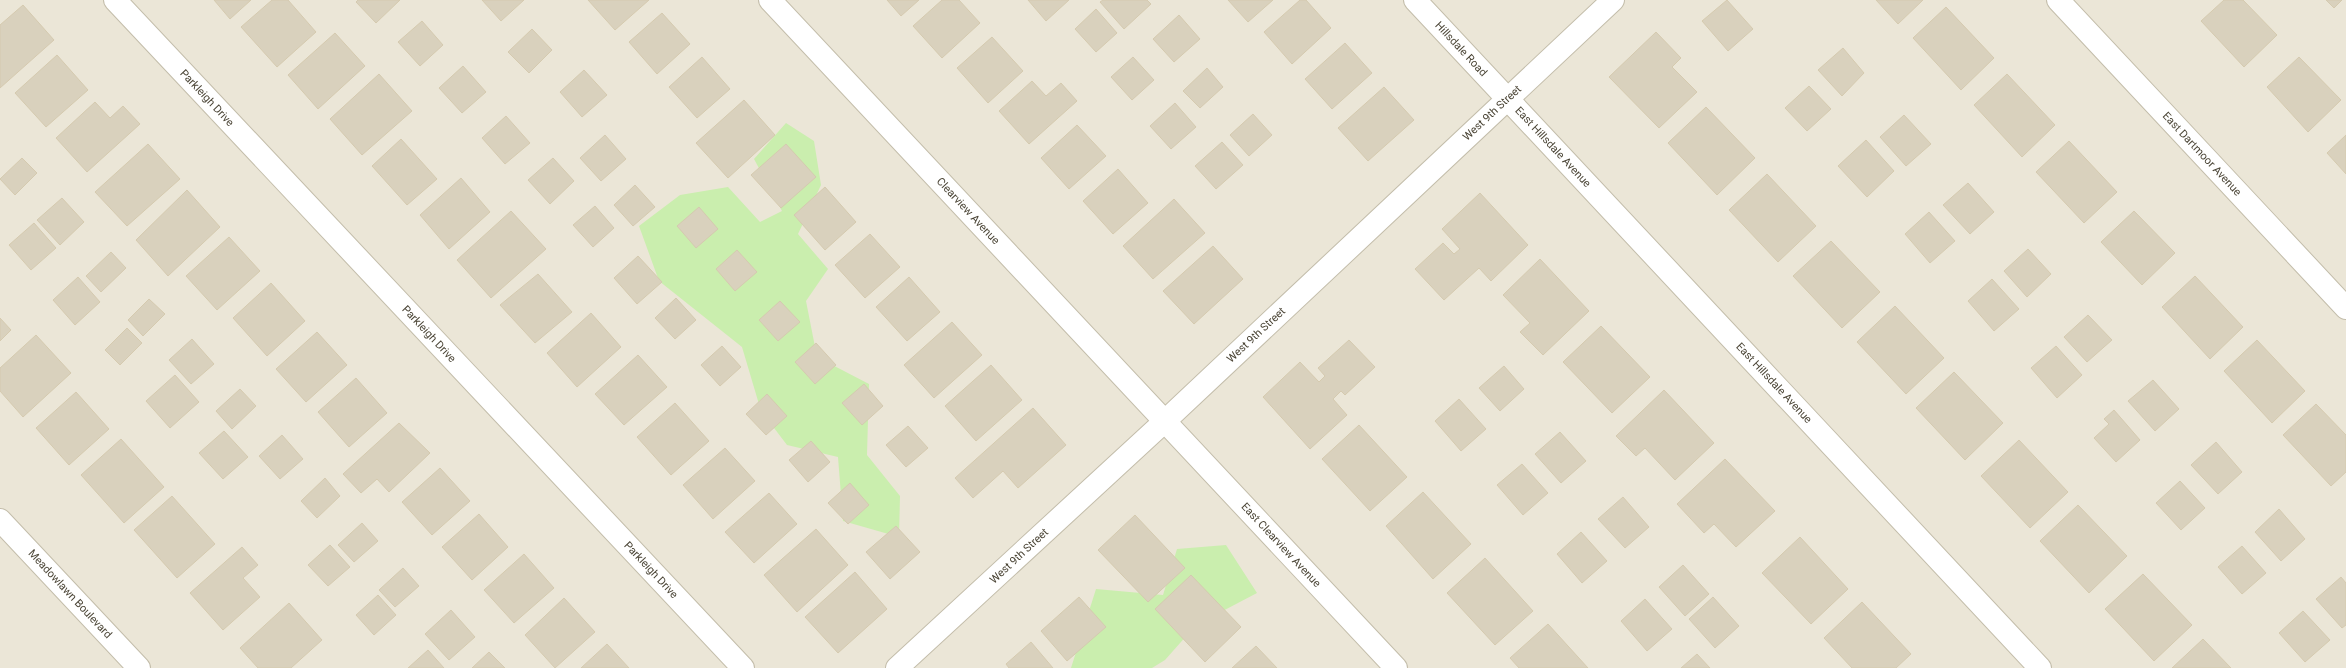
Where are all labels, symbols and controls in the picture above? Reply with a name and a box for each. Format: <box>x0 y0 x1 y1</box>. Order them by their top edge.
street label: Hillsdale Road <box>1432 19 1490 79</box>
street label: Parkleigh Drive <box>177 67 237 129</box>
street label: West 9th Street <box>1460 82 1524 143</box>
street label: East Hillsdale Avenue <box>1512 104 1594 190</box>
street label: East Dartmoor Avenue <box>2160 109 2244 199</box>
street label: Clearview Avenue <box>934 175 1002 247</box>
street label: Parkleigh Drive <box>399 303 459 365</box>
street label: West 9th Street <box>1224 304 1288 365</box>
street label: East Hillsdale Avenue <box>1733 340 1815 426</box>
street label: East Clearview Avenue <box>1239 500 1324 590</box>
street label: West 9th Street <box>987 525 1051 586</box>
street label: Parkleigh Drive <box>621 539 681 601</box>
street label: Meadowlawn Boulevard <box>25 547 115 641</box>

